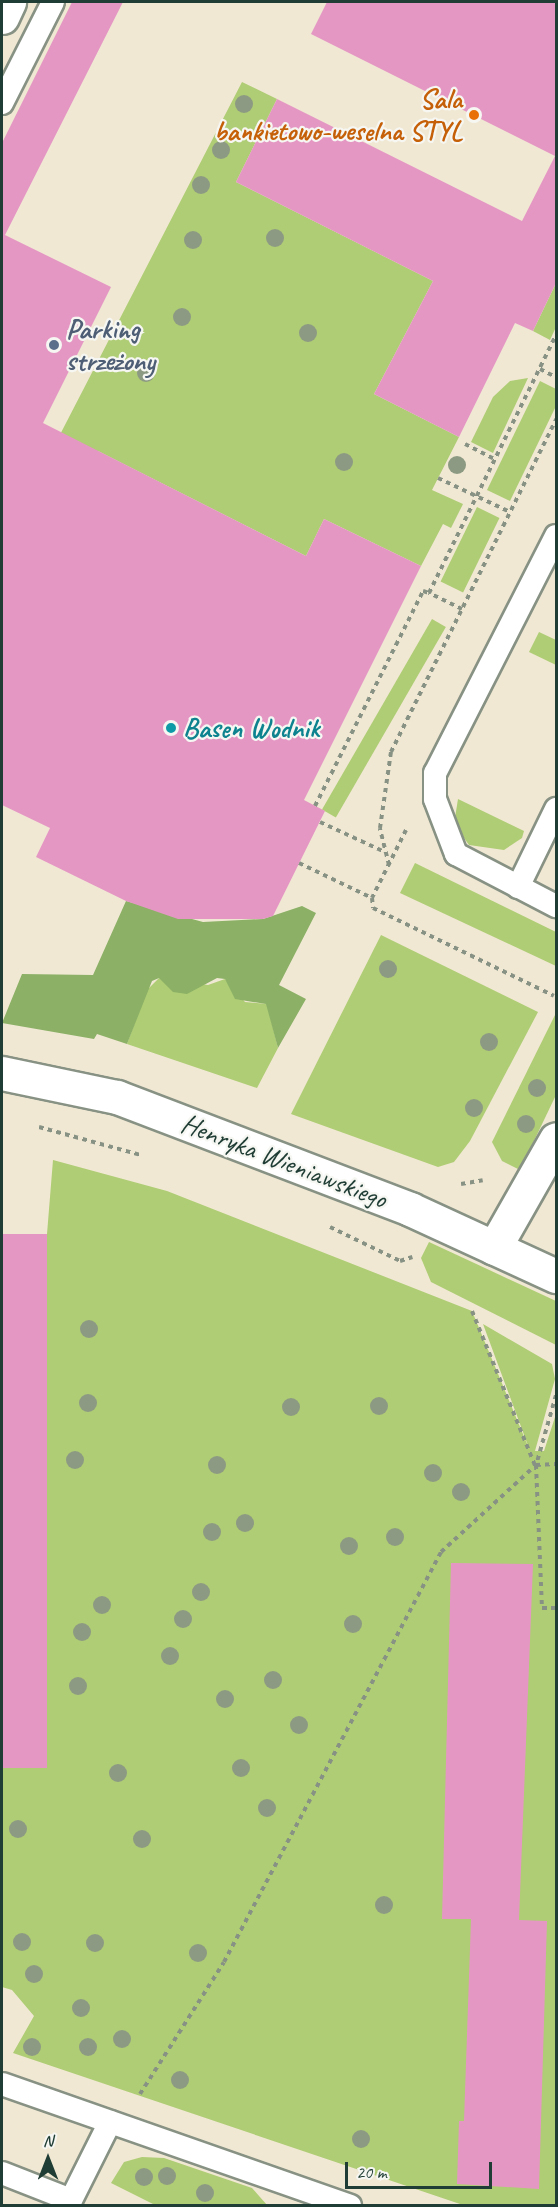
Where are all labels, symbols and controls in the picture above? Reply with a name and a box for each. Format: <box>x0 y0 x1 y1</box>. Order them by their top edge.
place label: Sala bankietowo-weselna STYL <box>214 82 462 148</box>
marker: Sala bankietowo-weselna STYL <box>467 108 481 122</box>
place label: Parking strzeżony <box>66 312 155 378</box>
marker: Parking strzeżony <box>47 338 61 352</box>
place label: Basen Wodnik <box>183 711 319 745</box>
marker: Basen Wodnik <box>164 721 178 735</box>
street label: Henryka Wieniawskiego <box>176 1106 392 1216</box>
north arrow <box>18 2129 78 2189</box>
text: N <box>43 2131 53 2151</box>
scale bar <box>348 2150 495 2188</box>
text: 20 m <box>356 2161 387 2183</box>

